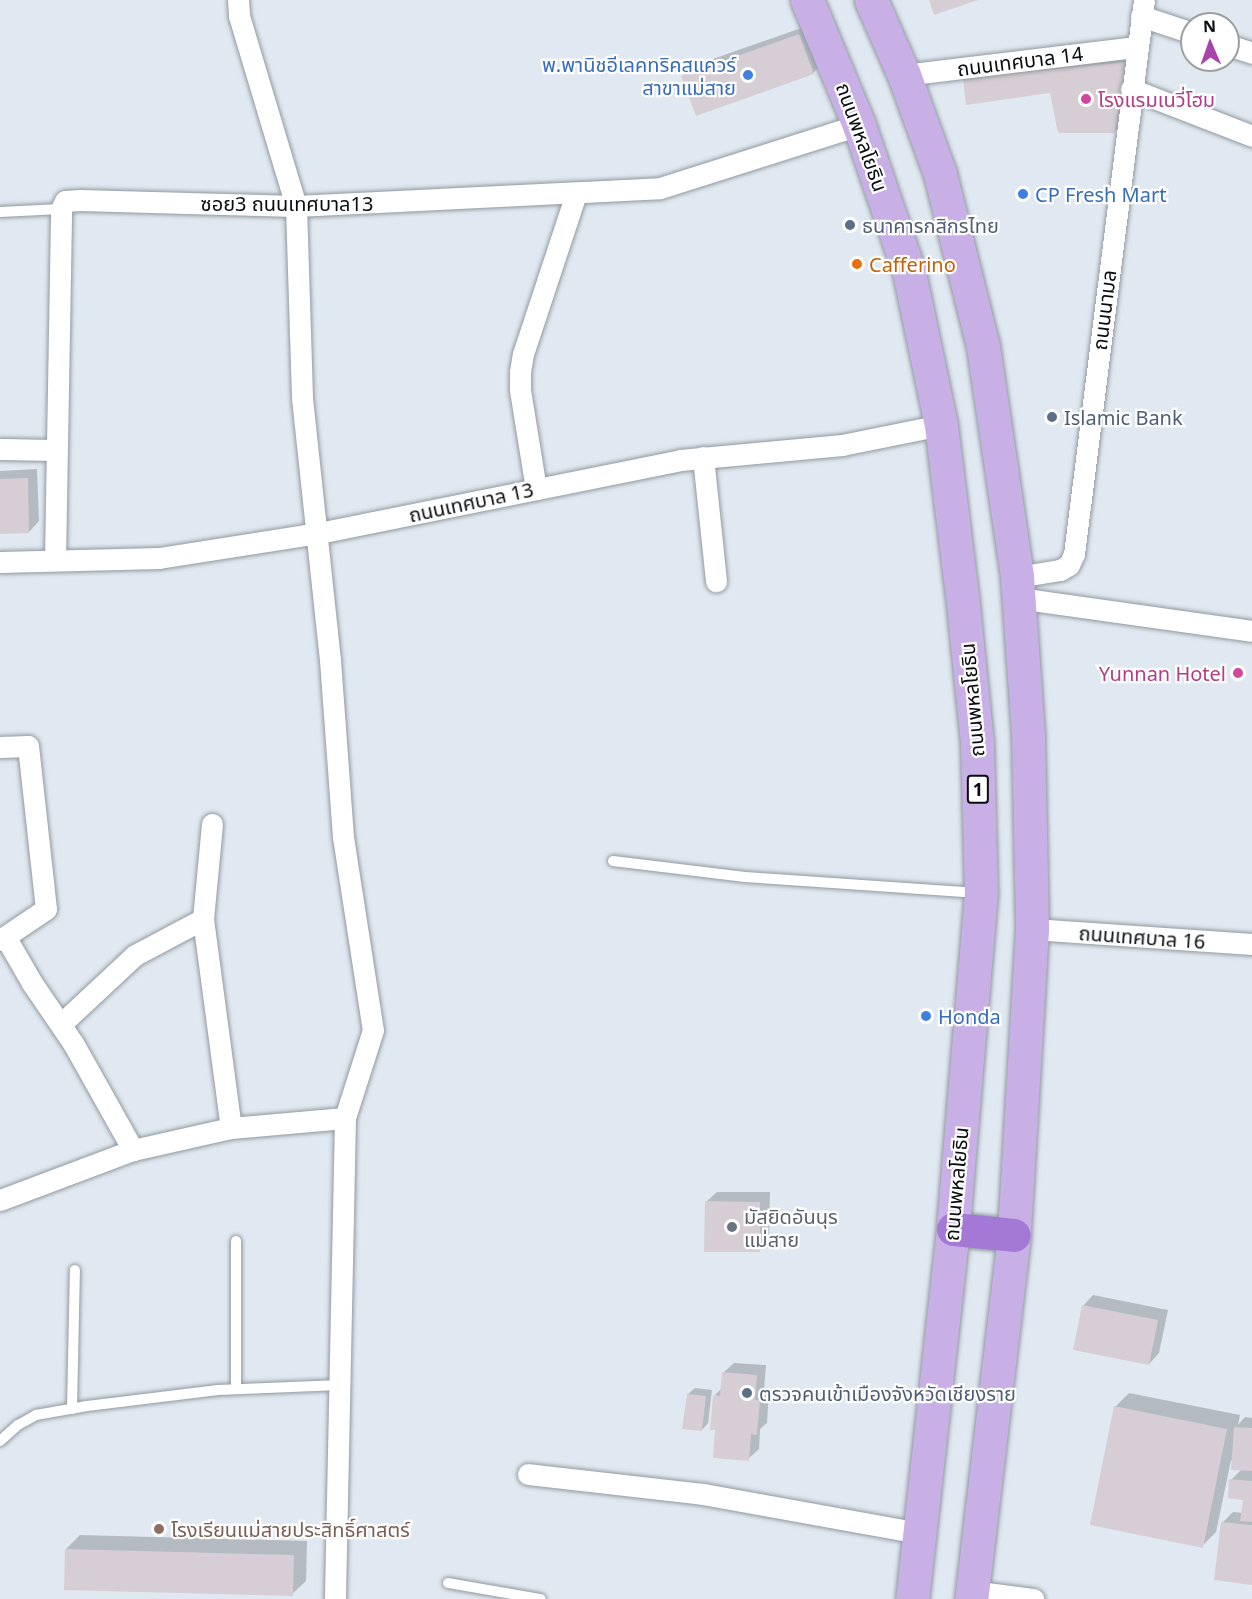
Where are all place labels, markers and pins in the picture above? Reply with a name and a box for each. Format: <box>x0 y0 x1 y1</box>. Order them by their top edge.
place label: พ.พานิชอีเลคทริคสแควร์ สาขาแม่สาย <box>542 52 736 99</box>
marker: พ.พานิชอีเลคทริคสแควร์ สาขาแม่สาย <box>741 68 755 82</box>
place label: โรงแรมเนวี่โฮม <box>1098 87 1215 111</box>
marker: โรงแรมเนวี่โฮม <box>1079 92 1093 106</box>
place label: CP Fresh Mart <box>1035 182 1166 206</box>
marker: CP Fresh Mart <box>1016 187 1030 201</box>
place label: ธนาคารกสิกรไทย <box>862 213 999 237</box>
marker: ธนาคารกสิกรไทย <box>843 218 857 232</box>
place label: Cafferino <box>869 252 956 276</box>
marker: Cafferino <box>850 257 864 271</box>
place label: Islamic Bank <box>1064 405 1183 429</box>
marker: Islamic Bank <box>1045 410 1059 424</box>
place label: Yunnan Hotel <box>1099 661 1226 685</box>
marker: Yunnan Hotel <box>1231 666 1245 680</box>
place label: Honda <box>938 1004 1001 1028</box>
marker: Honda <box>919 1009 933 1023</box>
place label: มัสยิดอันนุร แม่สาย <box>744 1204 838 1251</box>
marker: มัสยิดอันนุร แม่สาย <box>725 1220 739 1234</box>
place label: ตรวจคนเข้าเมืองจังหวัดเชียงราย <box>759 1381 1016 1405</box>
marker: ตรวจคนเข้าเมืองจังหวัดเชียงราย <box>740 1386 754 1400</box>
place label: โรงเรียนแม่สายประสิทธิ์ศาสตร์ <box>171 1517 410 1541</box>
marker: โรงเรียนแม่สายประสิทธิ์ศาสตร์ <box>152 1522 166 1536</box>

